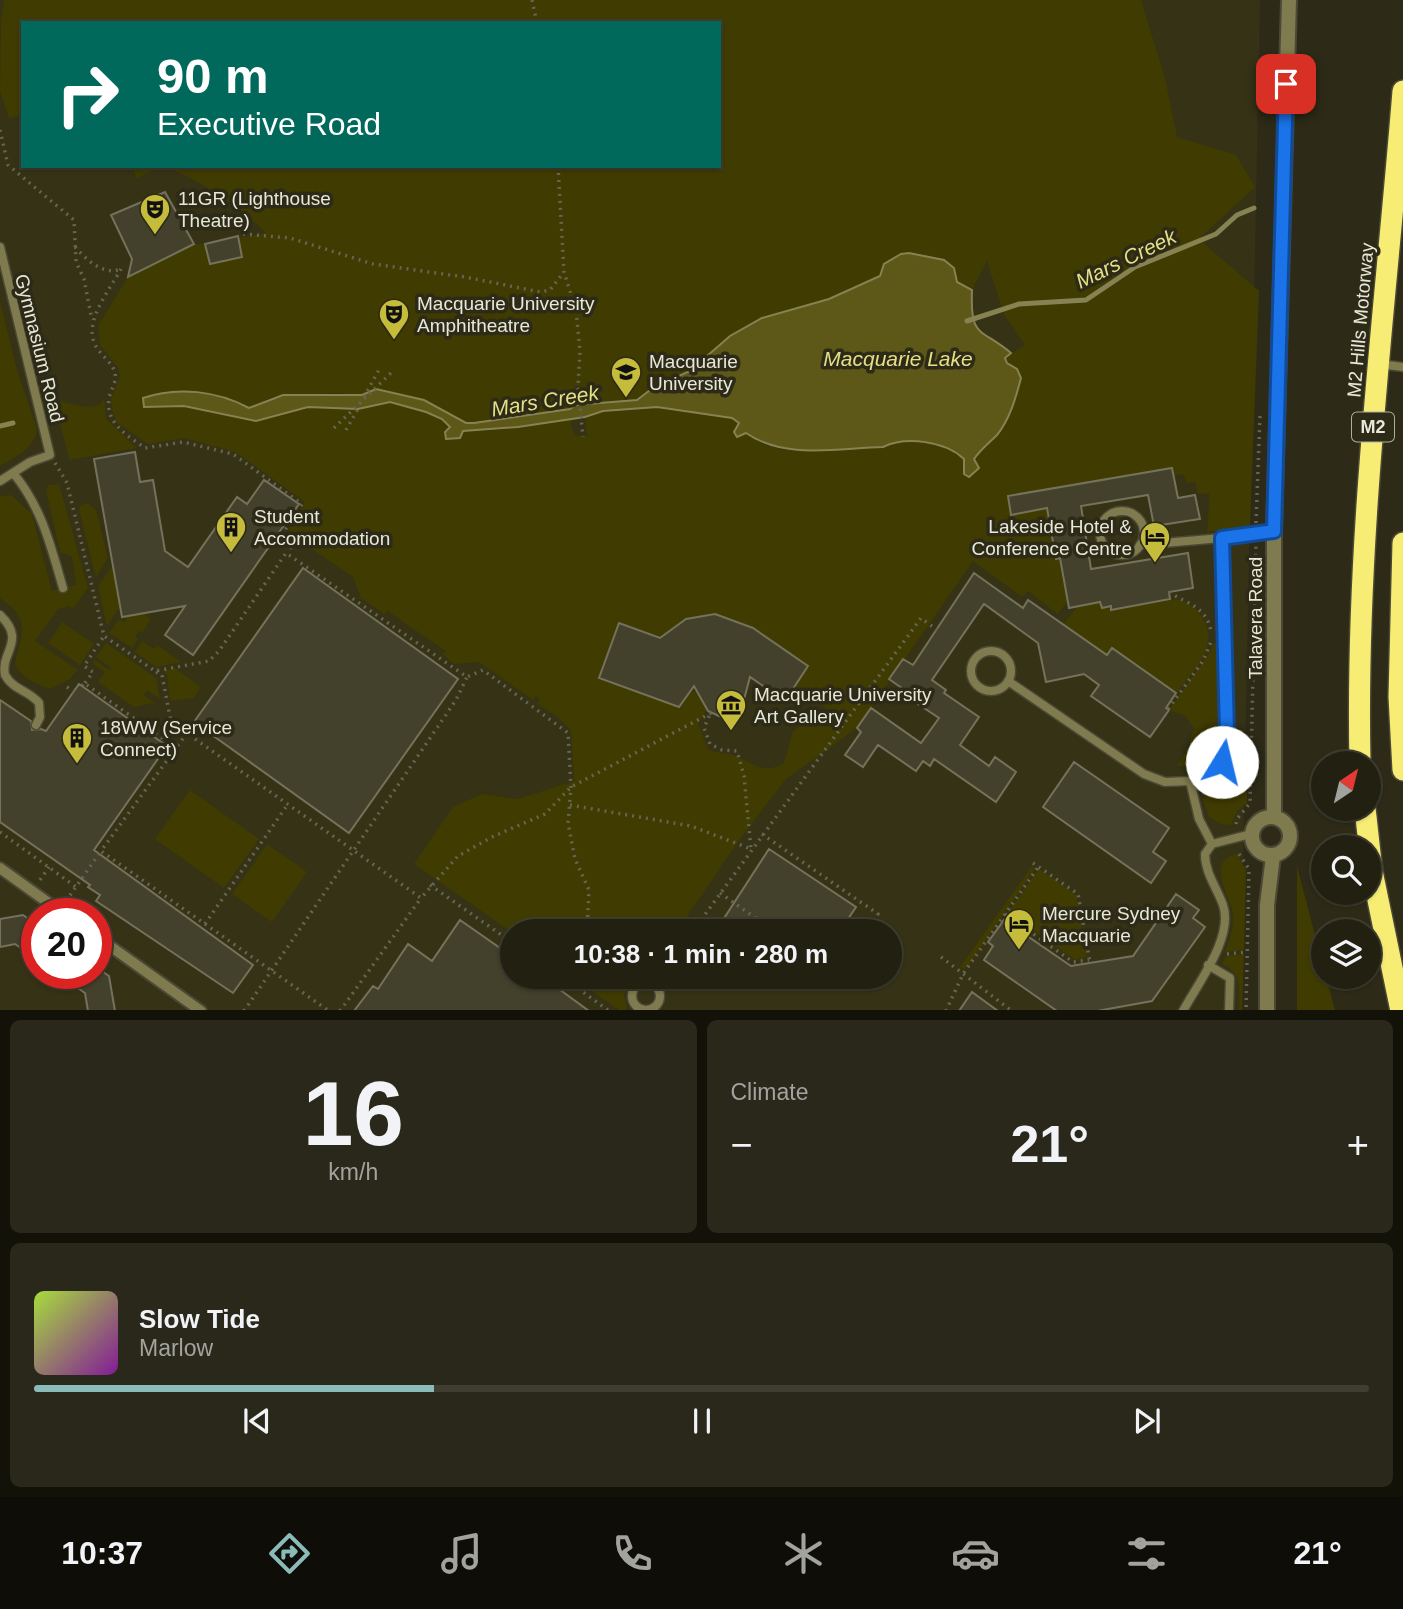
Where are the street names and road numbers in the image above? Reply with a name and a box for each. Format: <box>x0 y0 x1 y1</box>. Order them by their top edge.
street label: M2 Hills Motorway <box>1343 241 1378 398</box>
street label: Gymnasium Road <box>11 272 68 424</box>
road number: M2 <box>1352 412 1394 442</box>
street label: Talavera Road <box>1245 557 1266 679</box>

